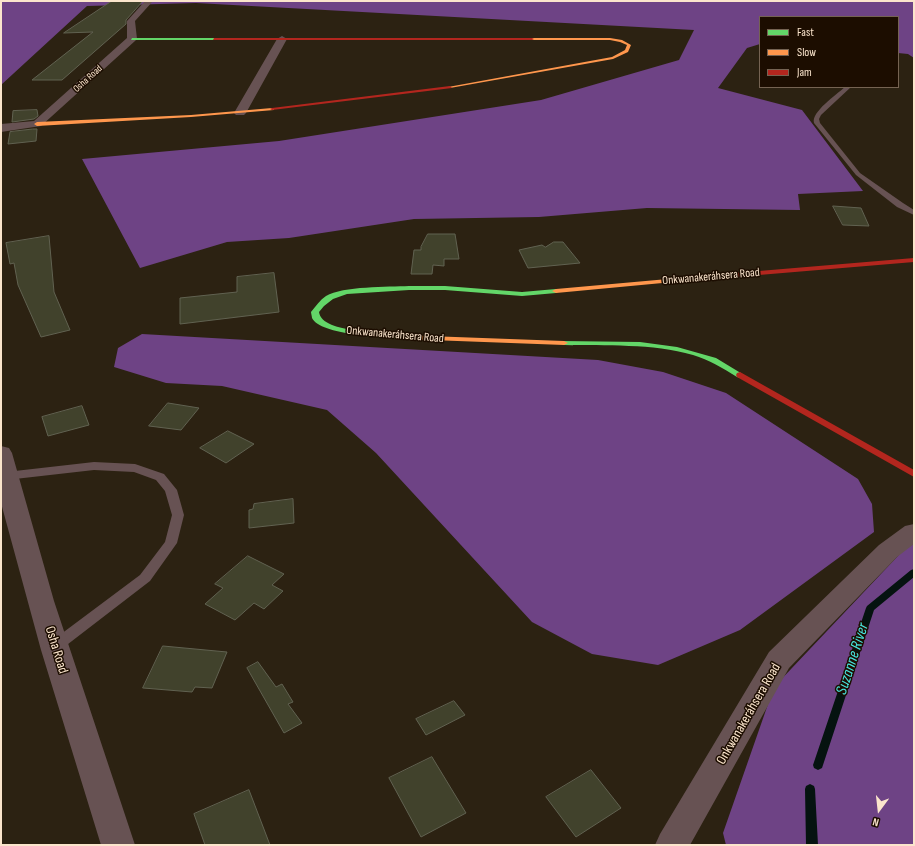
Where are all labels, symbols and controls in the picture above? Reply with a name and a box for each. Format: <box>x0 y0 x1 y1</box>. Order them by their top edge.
legend <box>759 16 899 88</box>
text: Fast <box>797 25 814 40</box>
text: Slow <box>797 45 816 60</box>
street label: Osha Road <box>71 63 105 95</box>
text: Jam <box>797 65 812 80</box>
street label: Onkwanakeráhsera Road <box>662 266 760 288</box>
street label: Onkwanakeráhsera Road <box>346 324 444 346</box>
water label: Suzanne River <box>832 621 874 697</box>
street label: Osha Road <box>41 624 71 676</box>
street label: Onkwanakeráhsera Road <box>713 660 785 768</box>
north arrow <box>859 790 899 830</box>
text: N <box>871 815 880 829</box>

